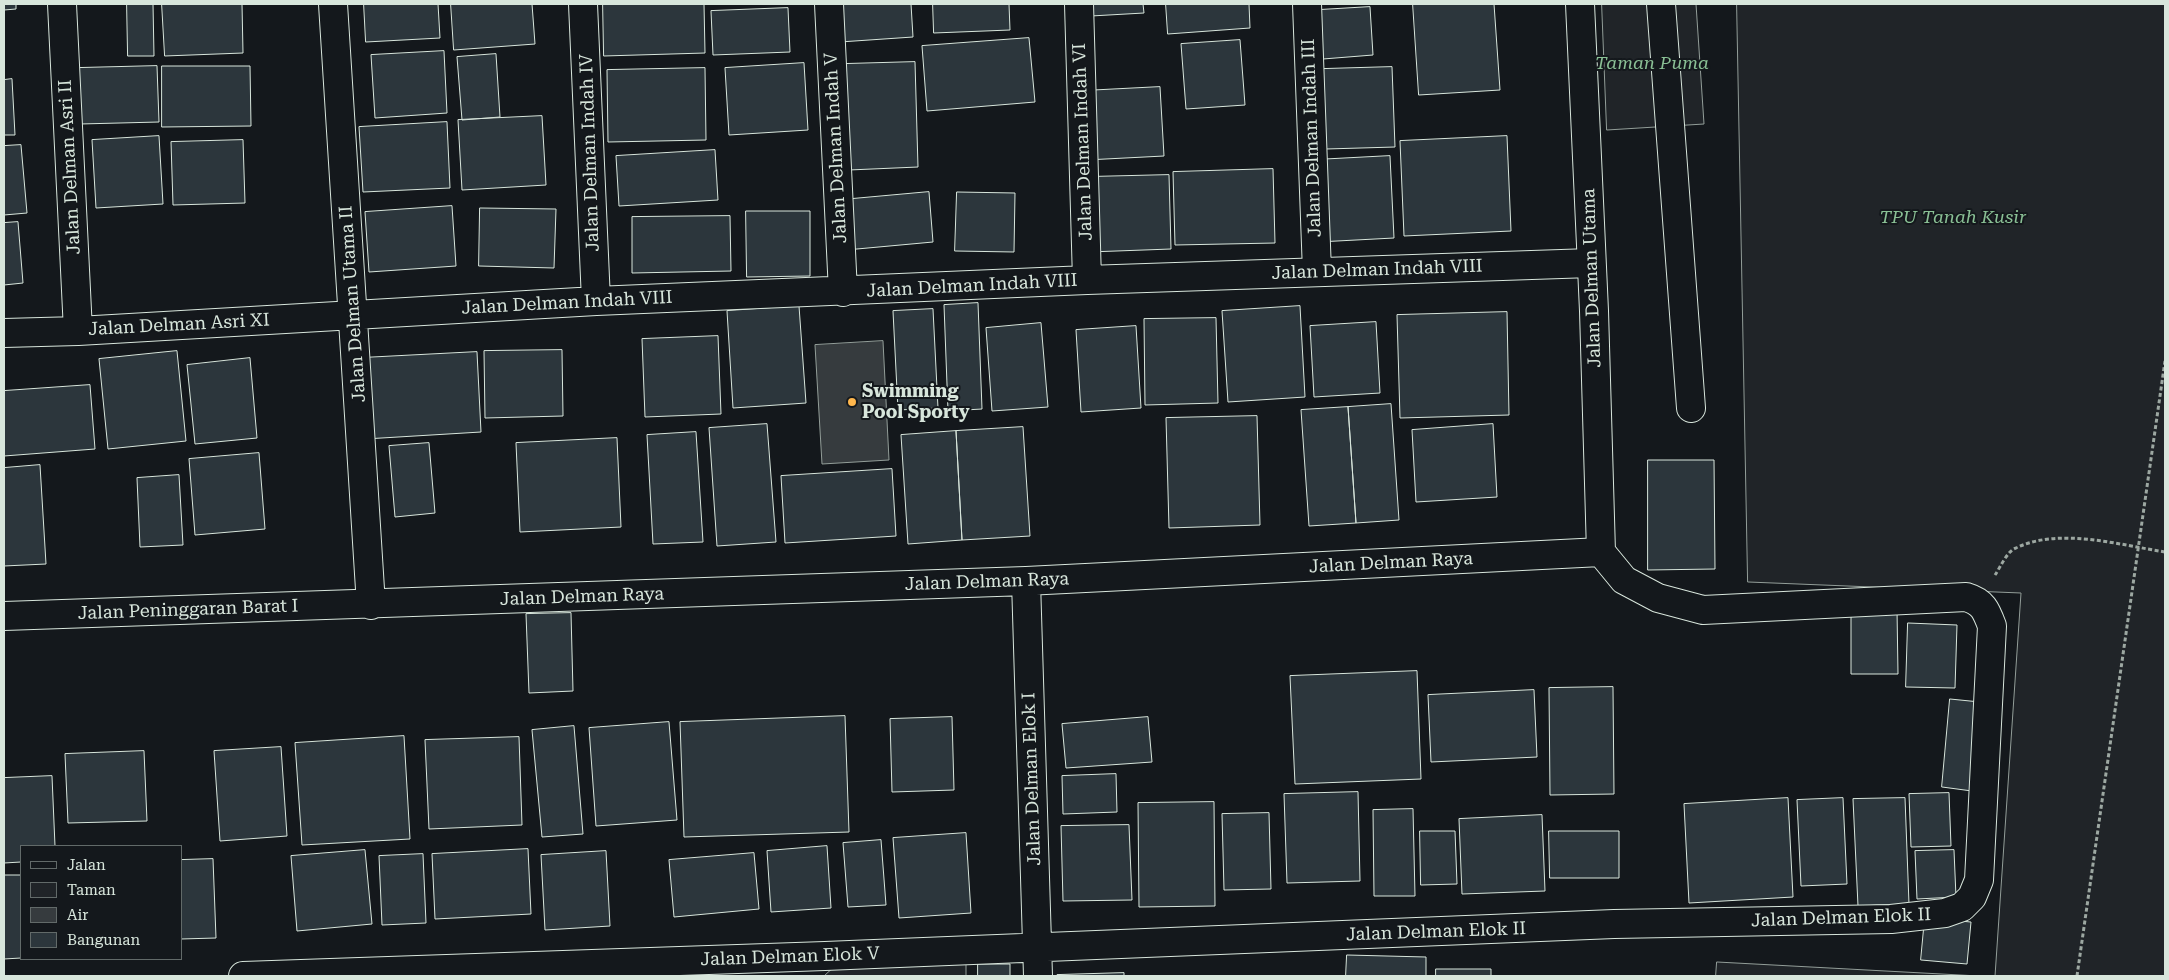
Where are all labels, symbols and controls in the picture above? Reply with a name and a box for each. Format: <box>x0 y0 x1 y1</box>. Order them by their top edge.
street label: Jalan Delman Indah III <box>1298 38 1326 238</box>
street label: Jalan Delman Indah VI <box>1069 43 1097 241</box>
street label: Jalan Delman Indah V <box>820 52 852 244</box>
park label: Taman Puma <box>1595 53 1709 75</box>
street label: Jalan Delman Indah IV <box>576 54 604 252</box>
street label: Jalan Delman Asri II <box>55 79 85 255</box>
street label: Jalan Delman Utama <box>1578 188 1606 368</box>
street label: Jalan Delman Utama II <box>335 205 371 403</box>
park label: TPU Tanah Kusir <box>1879 207 2027 229</box>
street label: Jalan Delman Indah VIII <box>1271 256 1483 284</box>
street label: Jalan Delman Indah VIII <box>866 270 1078 302</box>
street label: Jalan Delman Indah VIII <box>461 287 673 319</box>
street label: Jalan Delman Asri XI <box>88 309 270 341</box>
place label: Swimming Pool Sporty <box>862 381 970 424</box>
marker: Swimming Pool Sporty <box>846 396 858 408</box>
street label: Jalan Delman Raya <box>1308 548 1474 578</box>
street label: Jalan Delman Raya <box>905 568 1069 596</box>
street label: Jalan Delman Raya <box>500 583 664 611</box>
street label: Jalan Peninggaran Barat I <box>77 595 299 625</box>
street label: Jalan Delman Elok I <box>1018 692 1046 866</box>
legend <box>20 845 182 960</box>
text: Jalan <box>67 856 106 874</box>
text: Taman <box>67 881 116 899</box>
street label: Jalan Delman Elok II <box>1751 904 1931 932</box>
text: Air <box>67 906 88 924</box>
street label: Jalan Delman Elok II <box>1346 918 1526 946</box>
text: Bangunan <box>67 931 140 949</box>
street label: Jalan Delman Elok V <box>700 943 880 971</box>

